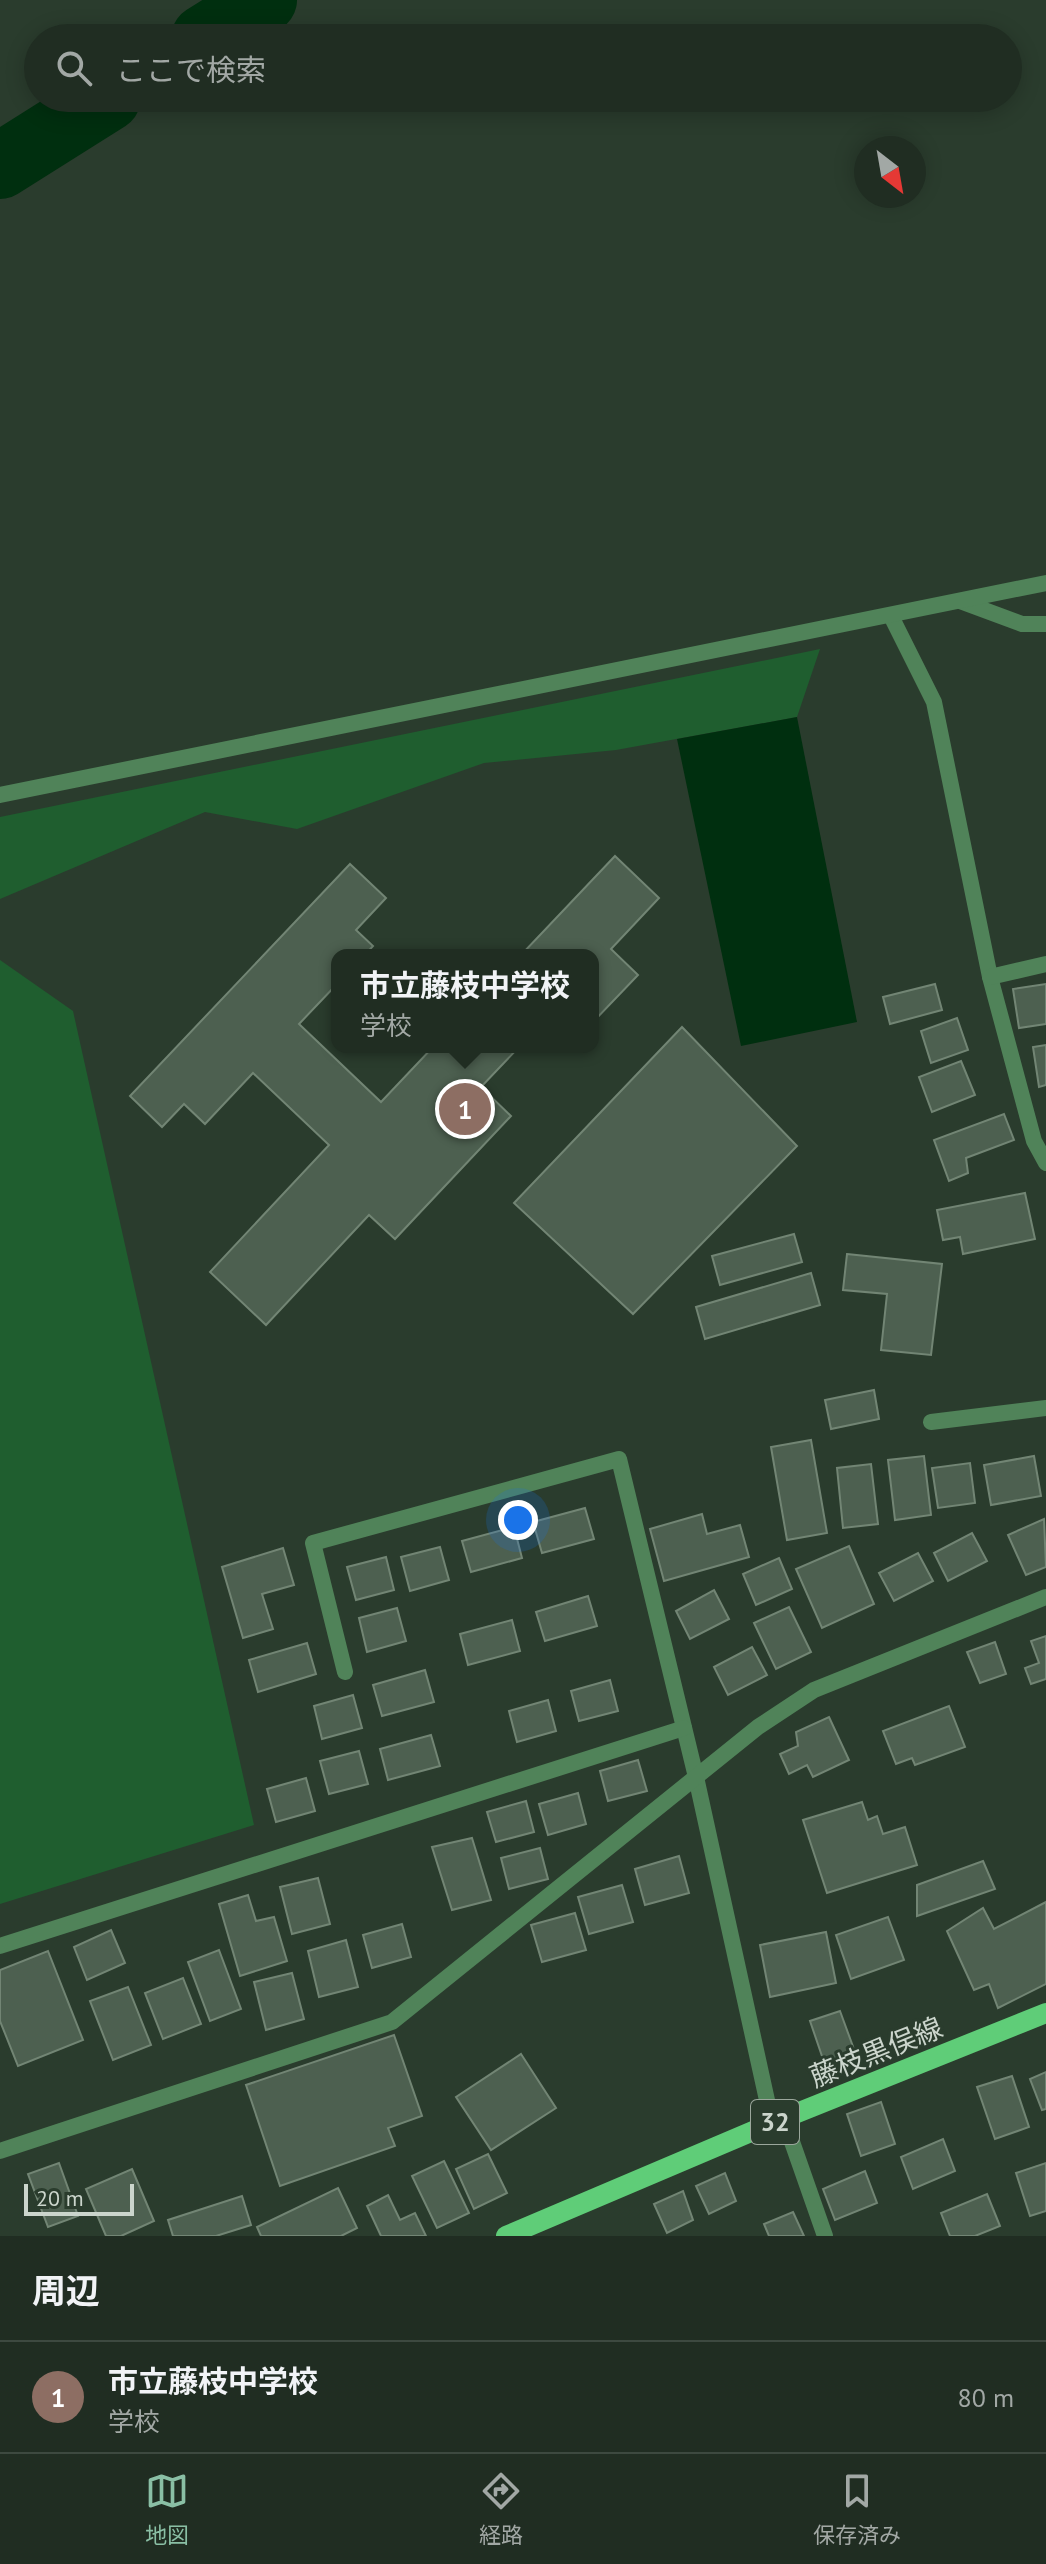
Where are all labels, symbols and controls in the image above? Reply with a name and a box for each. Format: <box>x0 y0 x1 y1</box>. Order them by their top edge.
search box <box>24 24 1022 112</box>
icon: search <box>52 46 96 90</box>
text: ここで検索 <box>116 50 266 89</box>
north arrow <box>854 136 926 208</box>
popup <box>331 949 599 1053</box>
text: 市立藤枝中学校 <box>360 965 570 1004</box>
text: 学校 <box>360 1009 412 1042</box>
pin: 1 <box>439 1079 491 1139</box>
your location <box>498 1500 538 1540</box>
street label: 藤枝黒俣線 <box>804 2008 948 2095</box>
road number: 32 <box>751 2100 799 2144</box>
scale bar <box>24 2180 134 2216</box>
text: 20 m <box>36 2184 84 2212</box>
text: 周辺 <box>32 2268 100 2312</box>
text: 市立藤枝中学校 <box>108 2361 318 2400</box>
text: 1 <box>51 2381 65 2414</box>
text: 80 m <box>958 2381 1014 2414</box>
text: 学校 <box>108 2405 160 2438</box>
tab: 地図 <box>145 2469 189 2549</box>
tab: 経路 <box>479 2469 523 2549</box>
tab: 保存済み <box>813 2469 901 2549</box>

